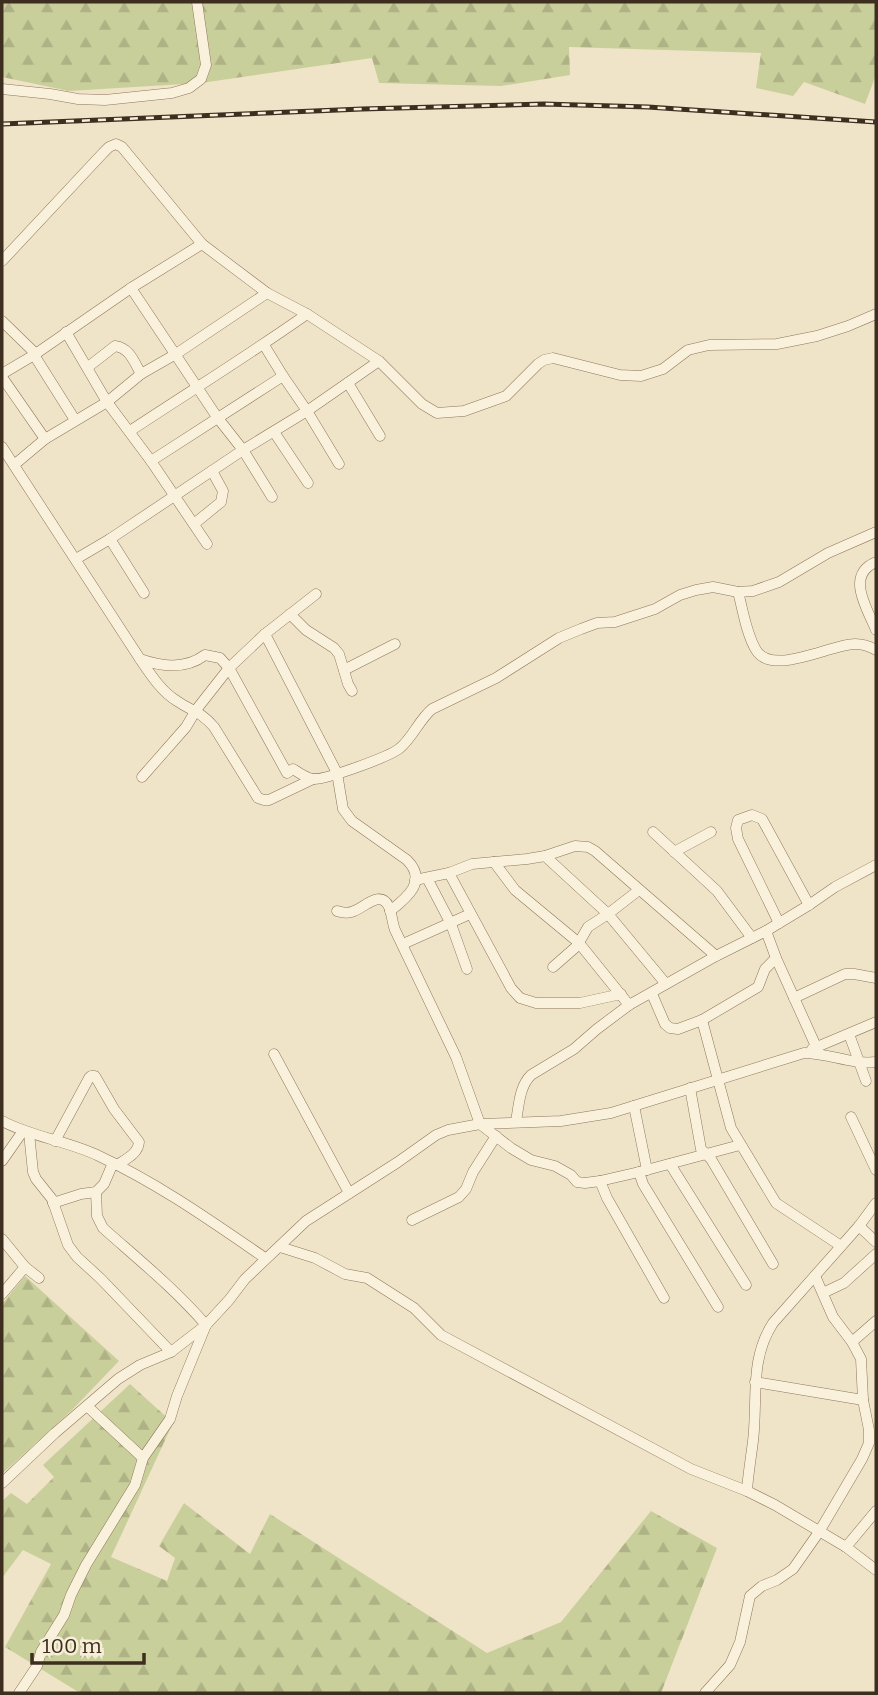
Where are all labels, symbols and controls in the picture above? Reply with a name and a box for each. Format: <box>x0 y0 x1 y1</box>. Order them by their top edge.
scale bar <box>32 1622 144 1666</box>
text: 100 m <box>42 1633 102 1659</box>

